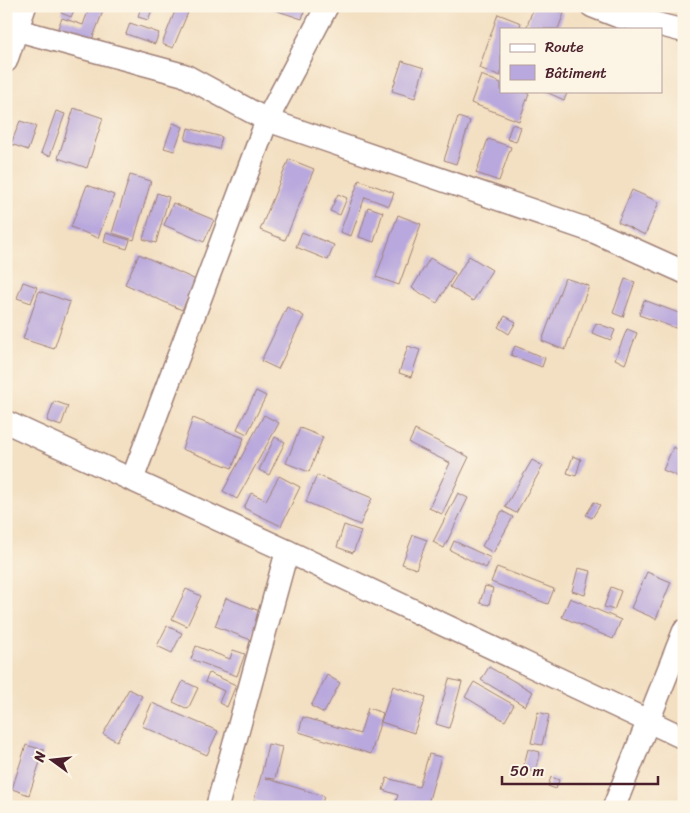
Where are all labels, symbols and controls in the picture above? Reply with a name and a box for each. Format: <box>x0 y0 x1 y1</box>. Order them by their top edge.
legend <box>500 28 662 92</box>
text: Route <box>545 34 584 60</box>
text: Bâtiment <box>545 60 607 86</box>
north arrow <box>28 736 78 786</box>
text: N <box>26 749 53 766</box>
scale bar <box>502 753 659 785</box>
text: 50 m <box>510 758 545 784</box>

